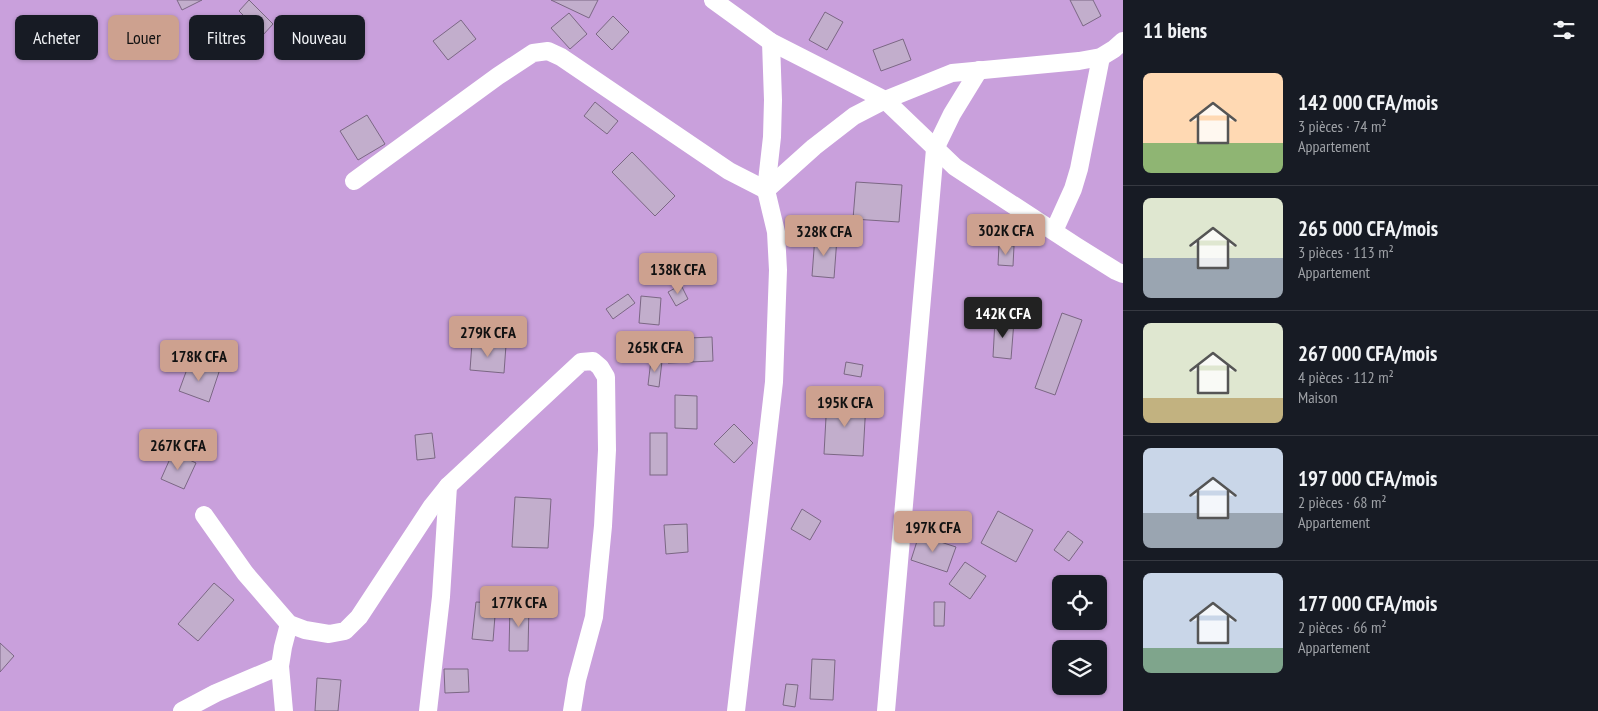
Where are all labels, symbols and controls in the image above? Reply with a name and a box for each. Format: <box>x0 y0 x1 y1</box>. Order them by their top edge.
chip: Acheter <box>15 15 98 60</box>
chip: Louer <box>108 15 179 60</box>
chip: Filtres <box>189 15 264 60</box>
chip: Nouveau <box>274 15 365 60</box>
icon: filters <box>1550 16 1578 44</box>
text: 11 biens <box>1143 17 1207 44</box>
text: 142 000 CFA/mois <box>1298 89 1438 116</box>
icon: home <box>1183 93 1243 153</box>
text: 3 pièces · 74 m² <box>1298 116 1387 136</box>
text: Appartement <box>1298 136 1370 156</box>
pin: 328K CFA <box>772 214 876 257</box>
pin: 302K CFA <box>954 214 1058 256</box>
text: 265 000 CFA/mois <box>1298 215 1438 242</box>
icon: home <box>1183 218 1243 278</box>
text: 302K CFA <box>978 220 1034 240</box>
text: 328K CFA <box>796 221 852 241</box>
text: 3 pièces · 113 m² <box>1298 242 1394 262</box>
pin: 138K CFA <box>626 252 730 295</box>
text: 138K CFA <box>650 259 706 279</box>
text: Appartement <box>1298 262 1370 282</box>
pin: 142K CFA <box>951 296 1055 339</box>
text: 142K CFA <box>975 303 1031 323</box>
pin: 279K CFA <box>436 316 540 358</box>
text: 279K CFA <box>460 322 516 342</box>
pin: 265K CFA <box>603 330 707 373</box>
text: 265K CFA <box>627 337 683 357</box>
pin: 178K CFA <box>147 340 251 382</box>
text: 267 000 CFA/mois <box>1298 340 1437 367</box>
icon: home <box>1183 343 1243 403</box>
text: 178K CFA <box>171 346 227 366</box>
text: 4 pièces · 112 m² <box>1298 367 1394 387</box>
pin: 195K CFA <box>793 386 897 428</box>
text: Maison <box>1298 387 1337 407</box>
text: 195K CFA <box>817 392 873 412</box>
pin: 267K CFA <box>126 428 230 471</box>
text: 267K CFA <box>150 435 206 455</box>
text: 197 000 CFA/mois <box>1298 465 1437 492</box>
icon: home <box>1183 468 1243 528</box>
text: 2 pièces · 68 m² <box>1298 492 1387 512</box>
pin: 197K CFA <box>881 510 985 553</box>
text: Appartement <box>1298 512 1370 532</box>
text: 197K CFA <box>905 517 961 537</box>
map controls <box>1052 575 1107 695</box>
button: locate <box>1052 575 1107 630</box>
pin: 177K CFA <box>467 586 571 628</box>
text: 177 000 CFA/mois <box>1298 590 1437 617</box>
text: 177K CFA <box>491 592 547 612</box>
icon: home <box>1183 593 1243 653</box>
text: 2 pièces · 66 m² <box>1298 617 1387 637</box>
text: Appartement <box>1298 637 1370 657</box>
button: layers <box>1052 640 1107 695</box>

